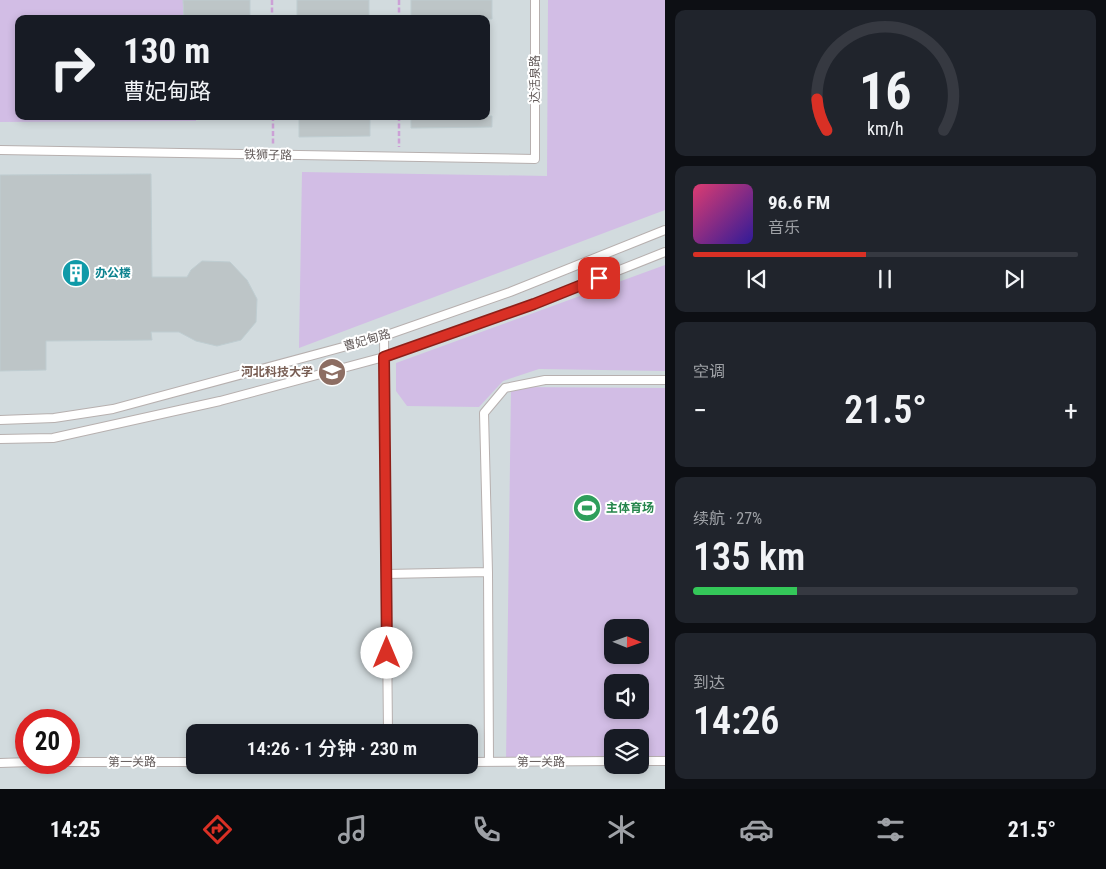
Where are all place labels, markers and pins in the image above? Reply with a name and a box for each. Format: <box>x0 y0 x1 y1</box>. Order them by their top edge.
pin <box>578 257 620 299</box>
building icon: 办公楼 <box>61 258 91 288</box>
place label: 办公楼 <box>95 266 131 280</box>
school or university icon: 河北科技大学 <box>317 357 347 387</box>
place label: 河北科技大学 <box>241 365 313 379</box>
sports icon: 主体育场 <box>572 493 602 523</box>
place label: 主体育场 <box>606 501 654 515</box>

